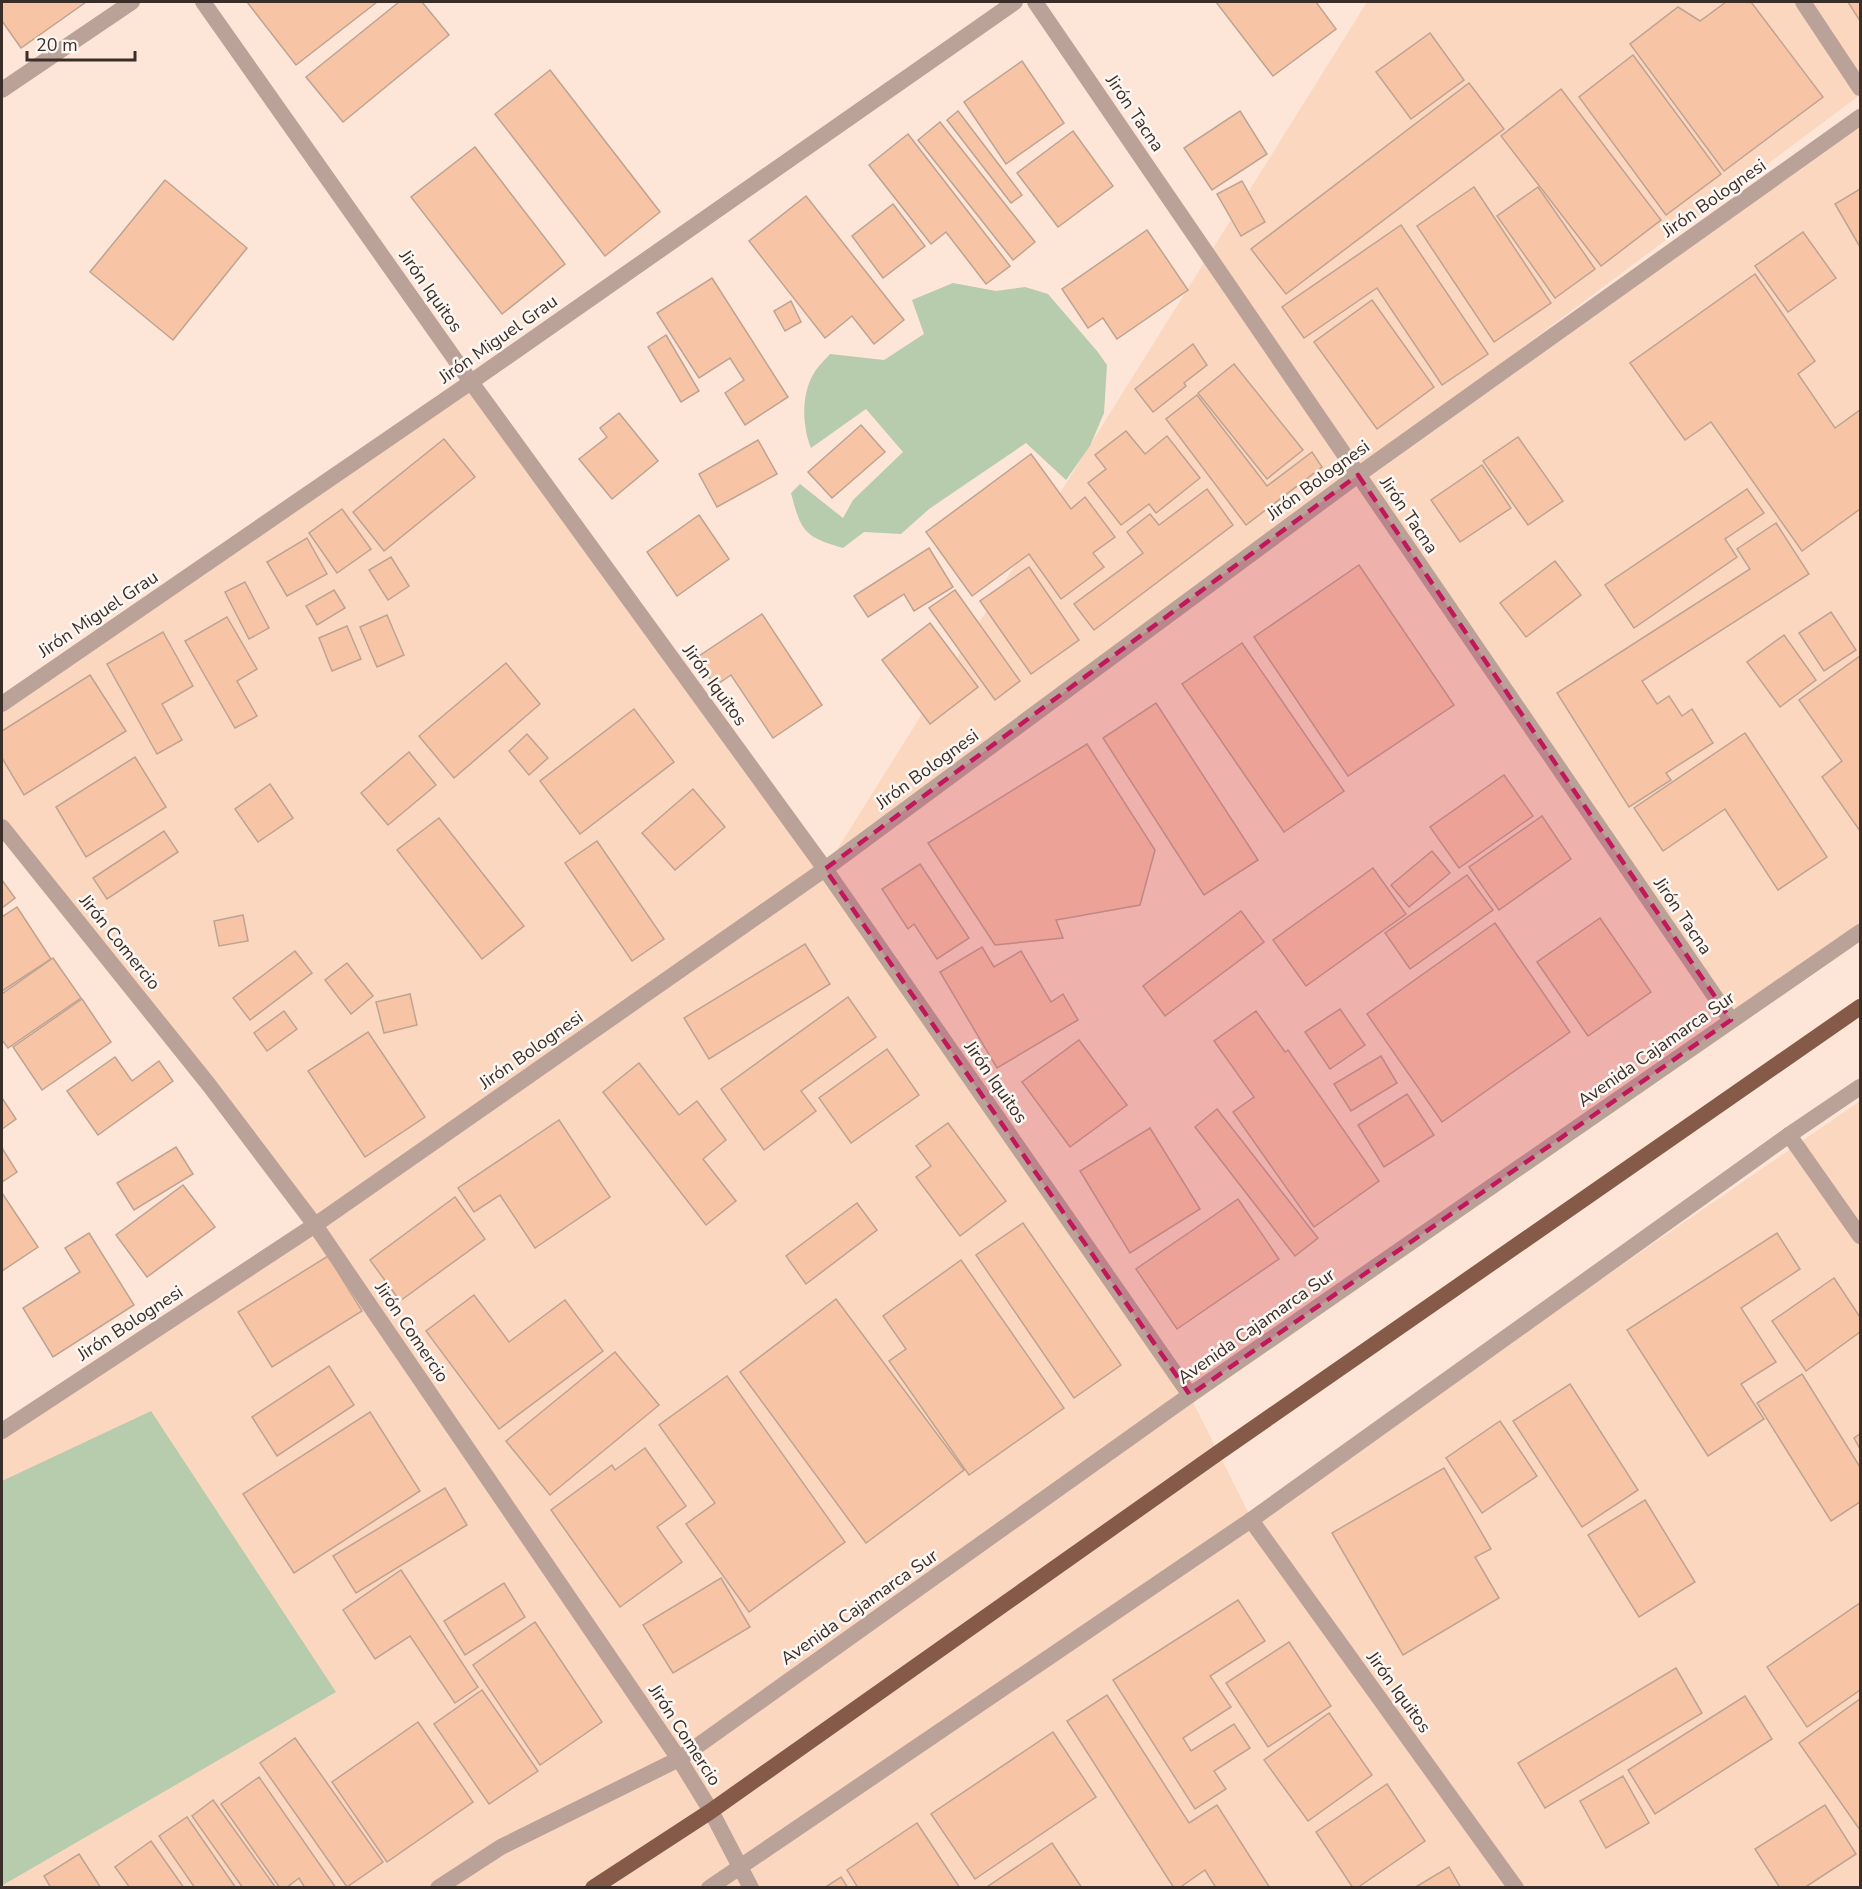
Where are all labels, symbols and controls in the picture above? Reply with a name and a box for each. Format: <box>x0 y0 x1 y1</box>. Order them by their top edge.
scale bar <box>27 24 135 62</box>
text: 20 m <box>36 33 78 57</box>
street label: Jirón Tacna <box>1100 69 1170 156</box>
street label: Jirón Bolognesi <box>1656 153 1771 243</box>
street label: Jirón Iquitos <box>393 244 468 337</box>
street label: Jirón Miguel Grau <box>433 289 562 390</box>
street label: Jirón Bolognesi <box>1261 434 1374 526</box>
street label: Jirón Tacna <box>1374 471 1444 558</box>
street label: Jirón Miguel Grau <box>32 565 163 664</box>
street label: Jirón Iquitos <box>677 639 753 731</box>
street label: Jirón Bolognesi <box>870 723 983 815</box>
street label: Jirón Tacna <box>1648 872 1718 959</box>
street label: Jirón Comercio <box>73 888 166 995</box>
street label: Avenida Cajamarca Sur <box>1573 985 1740 1112</box>
street label: Jirón Bolognesi <box>473 1005 588 1095</box>
street label: Jirón Iquitos <box>958 1035 1033 1128</box>
street label: Avenida Cajamarca Sur <box>1173 1262 1340 1389</box>
street label: Jirón Comercio <box>369 1276 455 1387</box>
street label: Jirón Bolognesi <box>72 1280 188 1367</box>
street label: Avenida Cajamarca Sur <box>776 1543 943 1670</box>
street label: Jirón Iquitos <box>1361 1646 1437 1738</box>
street label: Jirón Comercio <box>643 1679 727 1790</box>

